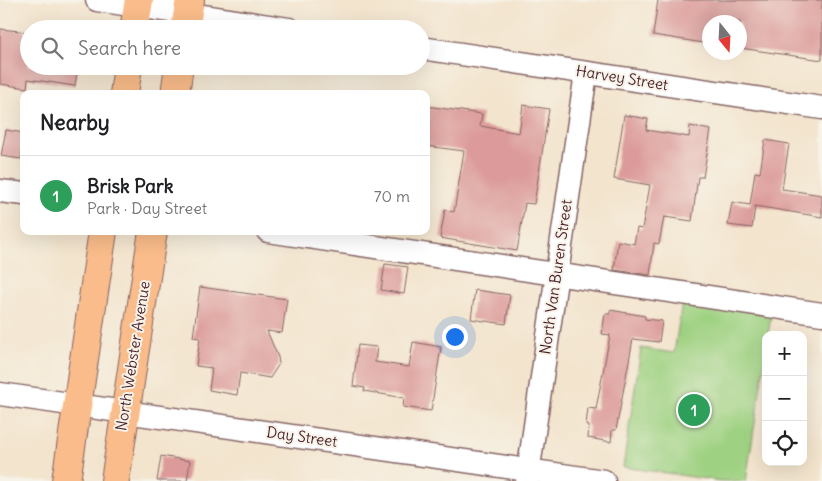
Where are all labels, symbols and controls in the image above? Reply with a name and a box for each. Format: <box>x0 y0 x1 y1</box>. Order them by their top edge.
north arrow <box>702 15 747 60</box>
search box <box>20 20 430 75</box>
icon: search <box>38 34 66 62</box>
text: Search here <box>78 36 181 60</box>
street label: Harvey Street <box>575 61 669 94</box>
text: Nearby <box>40 109 110 136</box>
text: Brisk Park <box>87 174 174 198</box>
text: 1 <box>53 186 59 206</box>
text: 70 m <box>374 186 410 206</box>
text: Park · Day Street <box>87 198 207 218</box>
street label: North Van Buren Street <box>535 198 576 356</box>
street label: North Webster Avenue <box>111 280 154 432</box>
your location <box>442 324 468 350</box>
map controls <box>762 331 807 466</box>
button: + <box>762 331 807 376</box>
button: − <box>762 376 807 421</box>
pin: 1 <box>678 391 710 429</box>
button: locate <box>762 421 807 466</box>
street label: Day Street <box>265 422 339 451</box>

